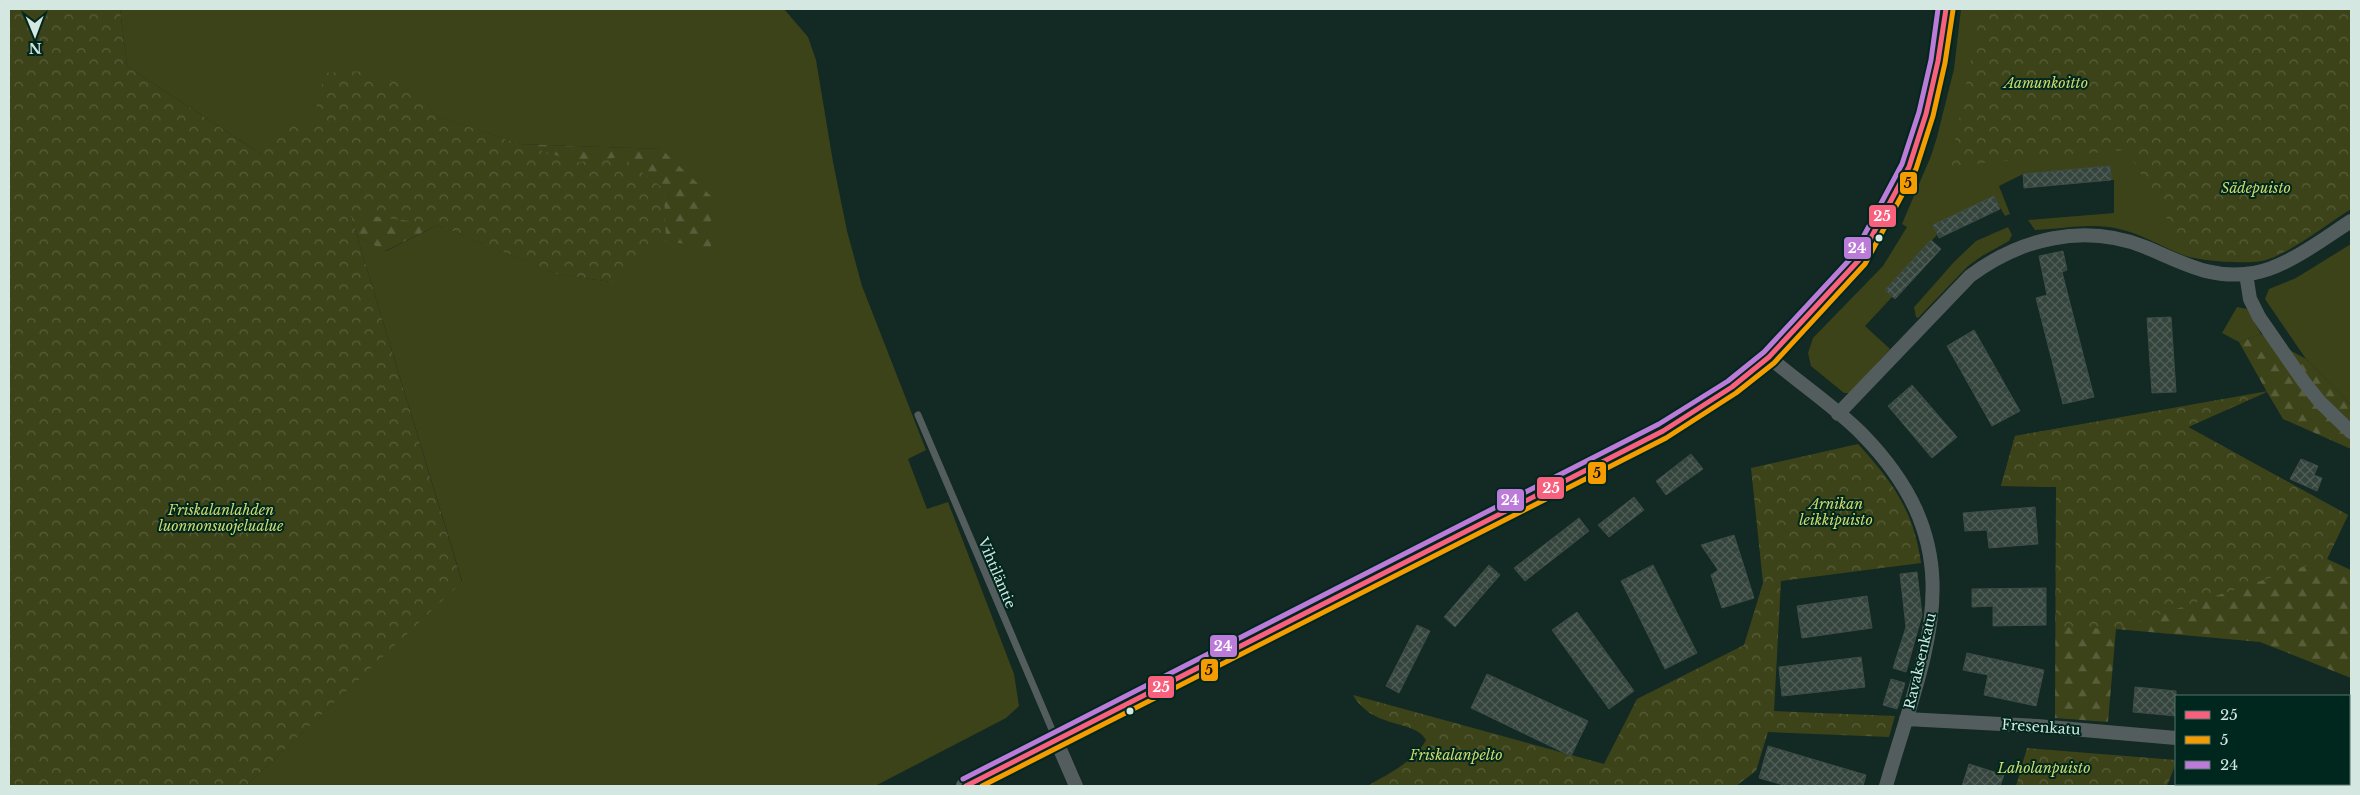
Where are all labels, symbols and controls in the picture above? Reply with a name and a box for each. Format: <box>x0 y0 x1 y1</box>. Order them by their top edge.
north arrow <box>10 10 60 60</box>
text: N <box>28 39 42 57</box>
park label: Aamunkoitto <box>2002 74 2088 92</box>
line badge: 5 <box>1899 171 1918 195</box>
text: 5 <box>1904 174 1912 192</box>
park label: Sädepuisto <box>2221 179 2291 197</box>
line badge: 25 <box>1868 204 1897 228</box>
text: 25 <box>1873 207 1891 225</box>
unlabelled marker <box>1874 233 1884 243</box>
line badge: 24 <box>1843 236 1872 260</box>
text: 24 <box>1848 239 1866 257</box>
line badge: 5 <box>1587 461 1607 485</box>
text: 5 <box>1593 464 1601 482</box>
line badge: 25 <box>1536 476 1565 500</box>
text: 25 <box>1542 479 1560 497</box>
line badge: 24 <box>1496 488 1525 512</box>
text: 24 <box>1501 491 1519 509</box>
park label: Arnikan leikkipuisto <box>1799 495 1873 529</box>
park label: Friskalanlahden luonnonsuojelualue <box>159 501 284 535</box>
street label: Vihtiläntie <box>974 534 1020 611</box>
street label: Ravaksenkatu <box>1900 610 1940 711</box>
line badge: 24 <box>1209 634 1238 658</box>
text: 24 <box>1214 637 1232 655</box>
line badge: 5 <box>1200 658 1219 682</box>
text: 5 <box>1205 661 1213 679</box>
line badge: 25 <box>1147 675 1175 699</box>
text: 25 <box>1152 678 1170 696</box>
legend <box>2175 695 2350 785</box>
text: 25 <box>2220 705 2238 724</box>
unlabelled marker <box>1125 706 1135 716</box>
street label: Fresenkatu <box>2001 715 2082 739</box>
text: 5 <box>2220 730 2229 749</box>
park label: Friskalanpelto <box>1408 746 1503 764</box>
text: 24 <box>2220 755 2238 774</box>
park label: Laholanpuisto <box>1996 759 2091 777</box>

